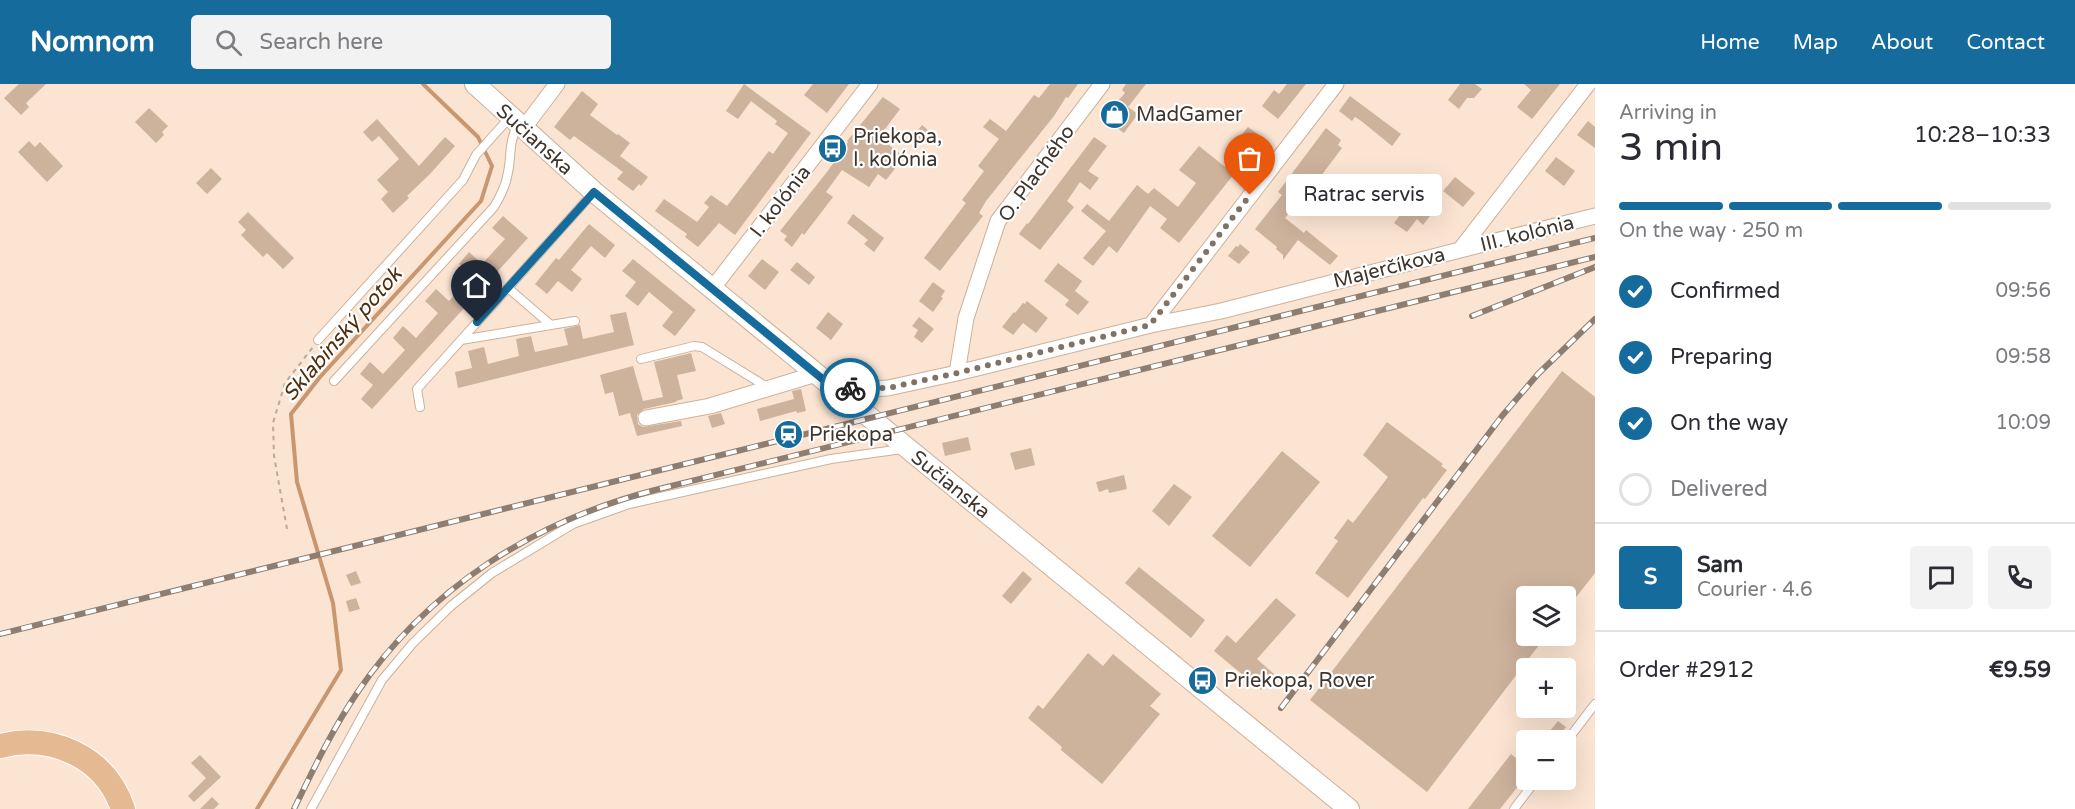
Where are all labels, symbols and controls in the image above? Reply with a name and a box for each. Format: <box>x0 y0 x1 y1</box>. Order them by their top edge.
search box <box>191 15 611 69</box>
text: Nomnom <box>30 25 155 59</box>
icon: search <box>212 26 245 59</box>
text: Search here <box>260 29 383 55</box>
text: Home <box>1700 30 1760 55</box>
text: Map <box>1793 30 1838 55</box>
text: About <box>1871 30 1933 55</box>
text: Contact <box>1966 30 2045 55</box>
shop icon: MadGamer <box>1099 98 1131 130</box>
street label: Sučianska <box>491 99 578 180</box>
text: Arriving in <box>1619 101 1717 125</box>
place label: MadGamer <box>1136 103 1243 127</box>
street label: O. Plachého <box>994 120 1080 227</box>
text: 10:28–10:33 <box>1914 122 2051 148</box>
text: 3 min <box>1619 124 1723 171</box>
place label: Priekopa, I. kolónia <box>853 125 942 172</box>
bus stop icon: Priekopa, I. kolónia <box>816 132 848 164</box>
pin <box>1224 133 1275 195</box>
icon: bag <box>1233 142 1266 175</box>
street label: I. kolónia <box>745 161 816 242</box>
callout: Ratrac servis <box>1286 174 1442 216</box>
text: Ratrac servis <box>1303 183 1425 207</box>
street label: III. kolónia <box>1478 211 1577 257</box>
text: On the way · 250 m <box>1619 219 1803 243</box>
street label: Majerčíkova <box>1331 242 1448 293</box>
pin <box>451 260 502 322</box>
water label: Sklabinský potok <box>278 261 408 406</box>
icon: home <box>460 269 493 302</box>
icon: check <box>1619 275 1652 308</box>
text: Confirmed <box>1670 278 1780 304</box>
text: 09:56 <box>1996 279 2051 303</box>
icon: check <box>1619 341 1652 374</box>
text: Preparing <box>1670 344 1773 370</box>
text: 09:58 <box>1996 345 2051 369</box>
courier <box>820 358 880 418</box>
icon: bike <box>834 372 867 405</box>
icon: check <box>1619 407 1652 440</box>
text: On the way <box>1670 410 1788 436</box>
text: 10:09 <box>1996 411 2051 435</box>
station icon: Priekopa <box>772 418 804 450</box>
place label: Priekopa <box>809 423 893 447</box>
street label: Sučianska <box>906 446 995 524</box>
text: Delivered <box>1670 476 1768 502</box>
button: chat <box>1910 546 1973 609</box>
button: phone <box>1988 546 2051 609</box>
text: Sam <box>1697 552 1743 578</box>
text: S <box>1644 564 1657 590</box>
text: Courier · 4.6 <box>1697 578 1812 602</box>
map controls <box>1516 586 1576 790</box>
button: layers <box>1516 586 1576 646</box>
text: Order #2912 <box>1619 657 1754 683</box>
text: €9.59 <box>1989 657 2051 683</box>
button: + <box>1516 658 1576 718</box>
bus stop icon: Priekopa, Rover <box>1187 664 1219 696</box>
place label: Priekopa, Rover <box>1224 669 1374 693</box>
button: − <box>1516 730 1576 790</box>

